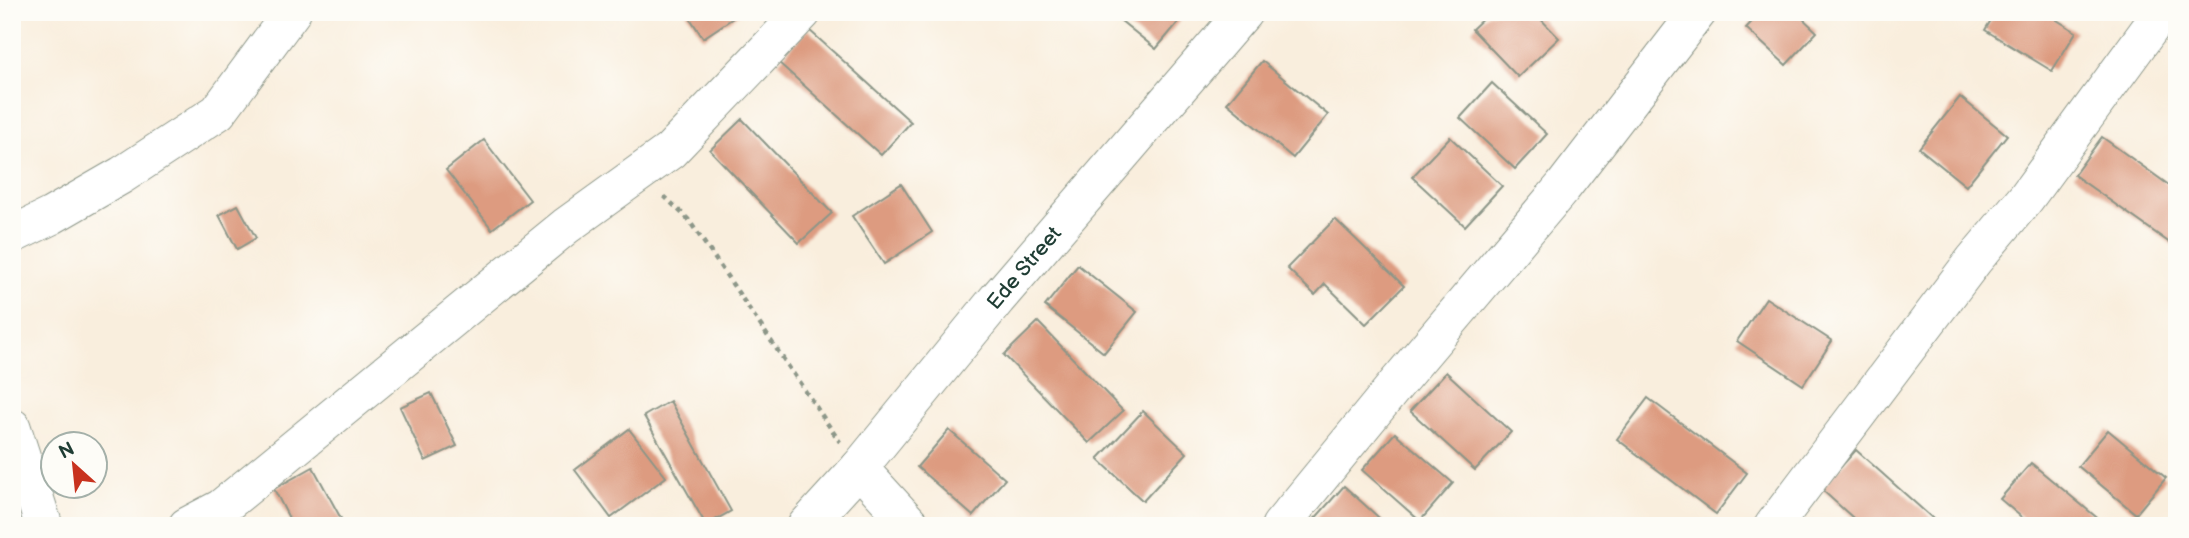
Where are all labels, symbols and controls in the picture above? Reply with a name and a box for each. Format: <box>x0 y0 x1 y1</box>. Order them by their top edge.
street label: Ede Street <box>981 221 1067 314</box>
north arrow <box>38 430 108 500</box>
text: N <box>55 438 79 465</box>

